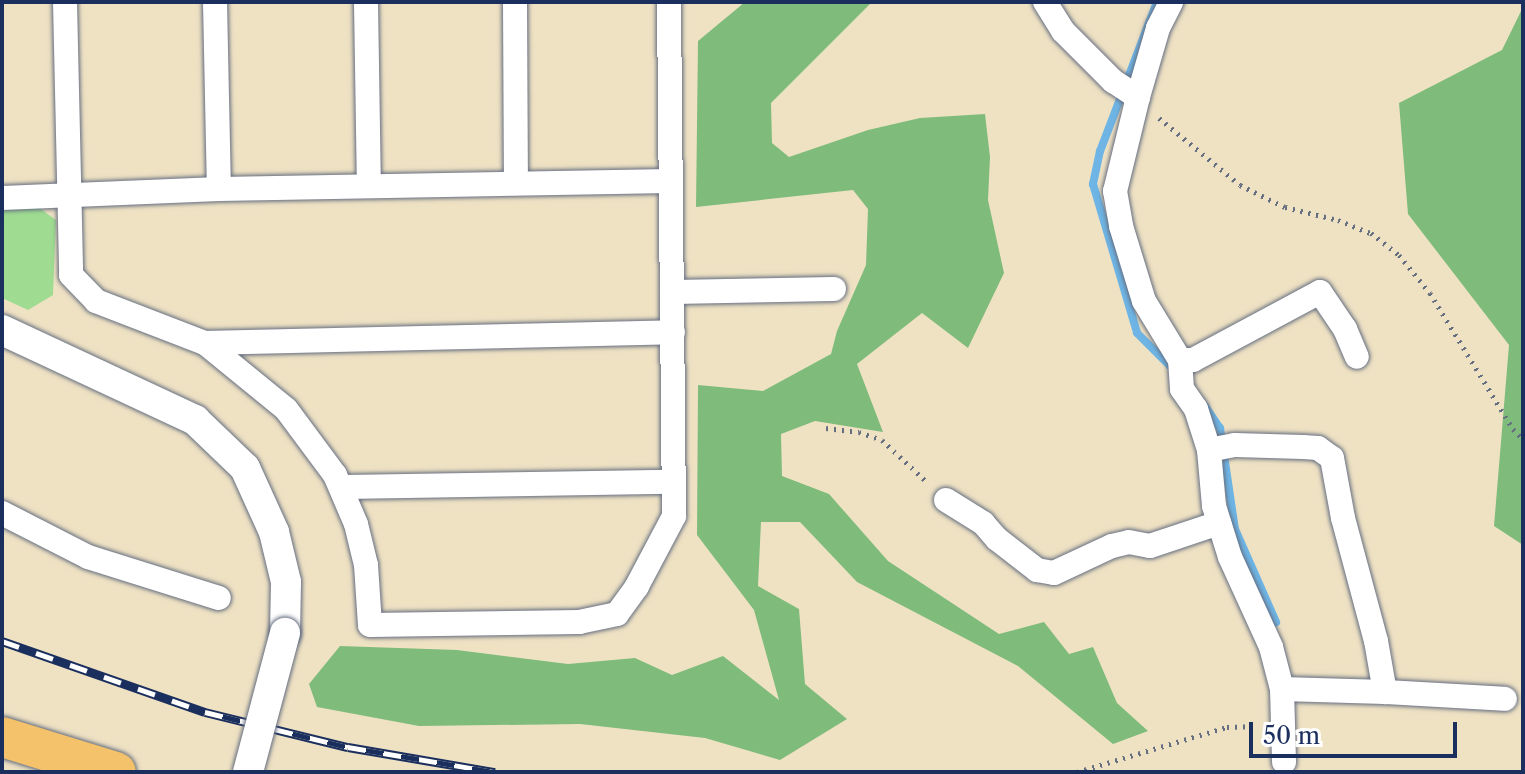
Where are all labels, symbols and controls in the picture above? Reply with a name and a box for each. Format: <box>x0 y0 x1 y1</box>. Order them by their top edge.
scale bar <box>1253 706 1461 756</box>
text: 50 m <box>1263 721 1320 750</box>

